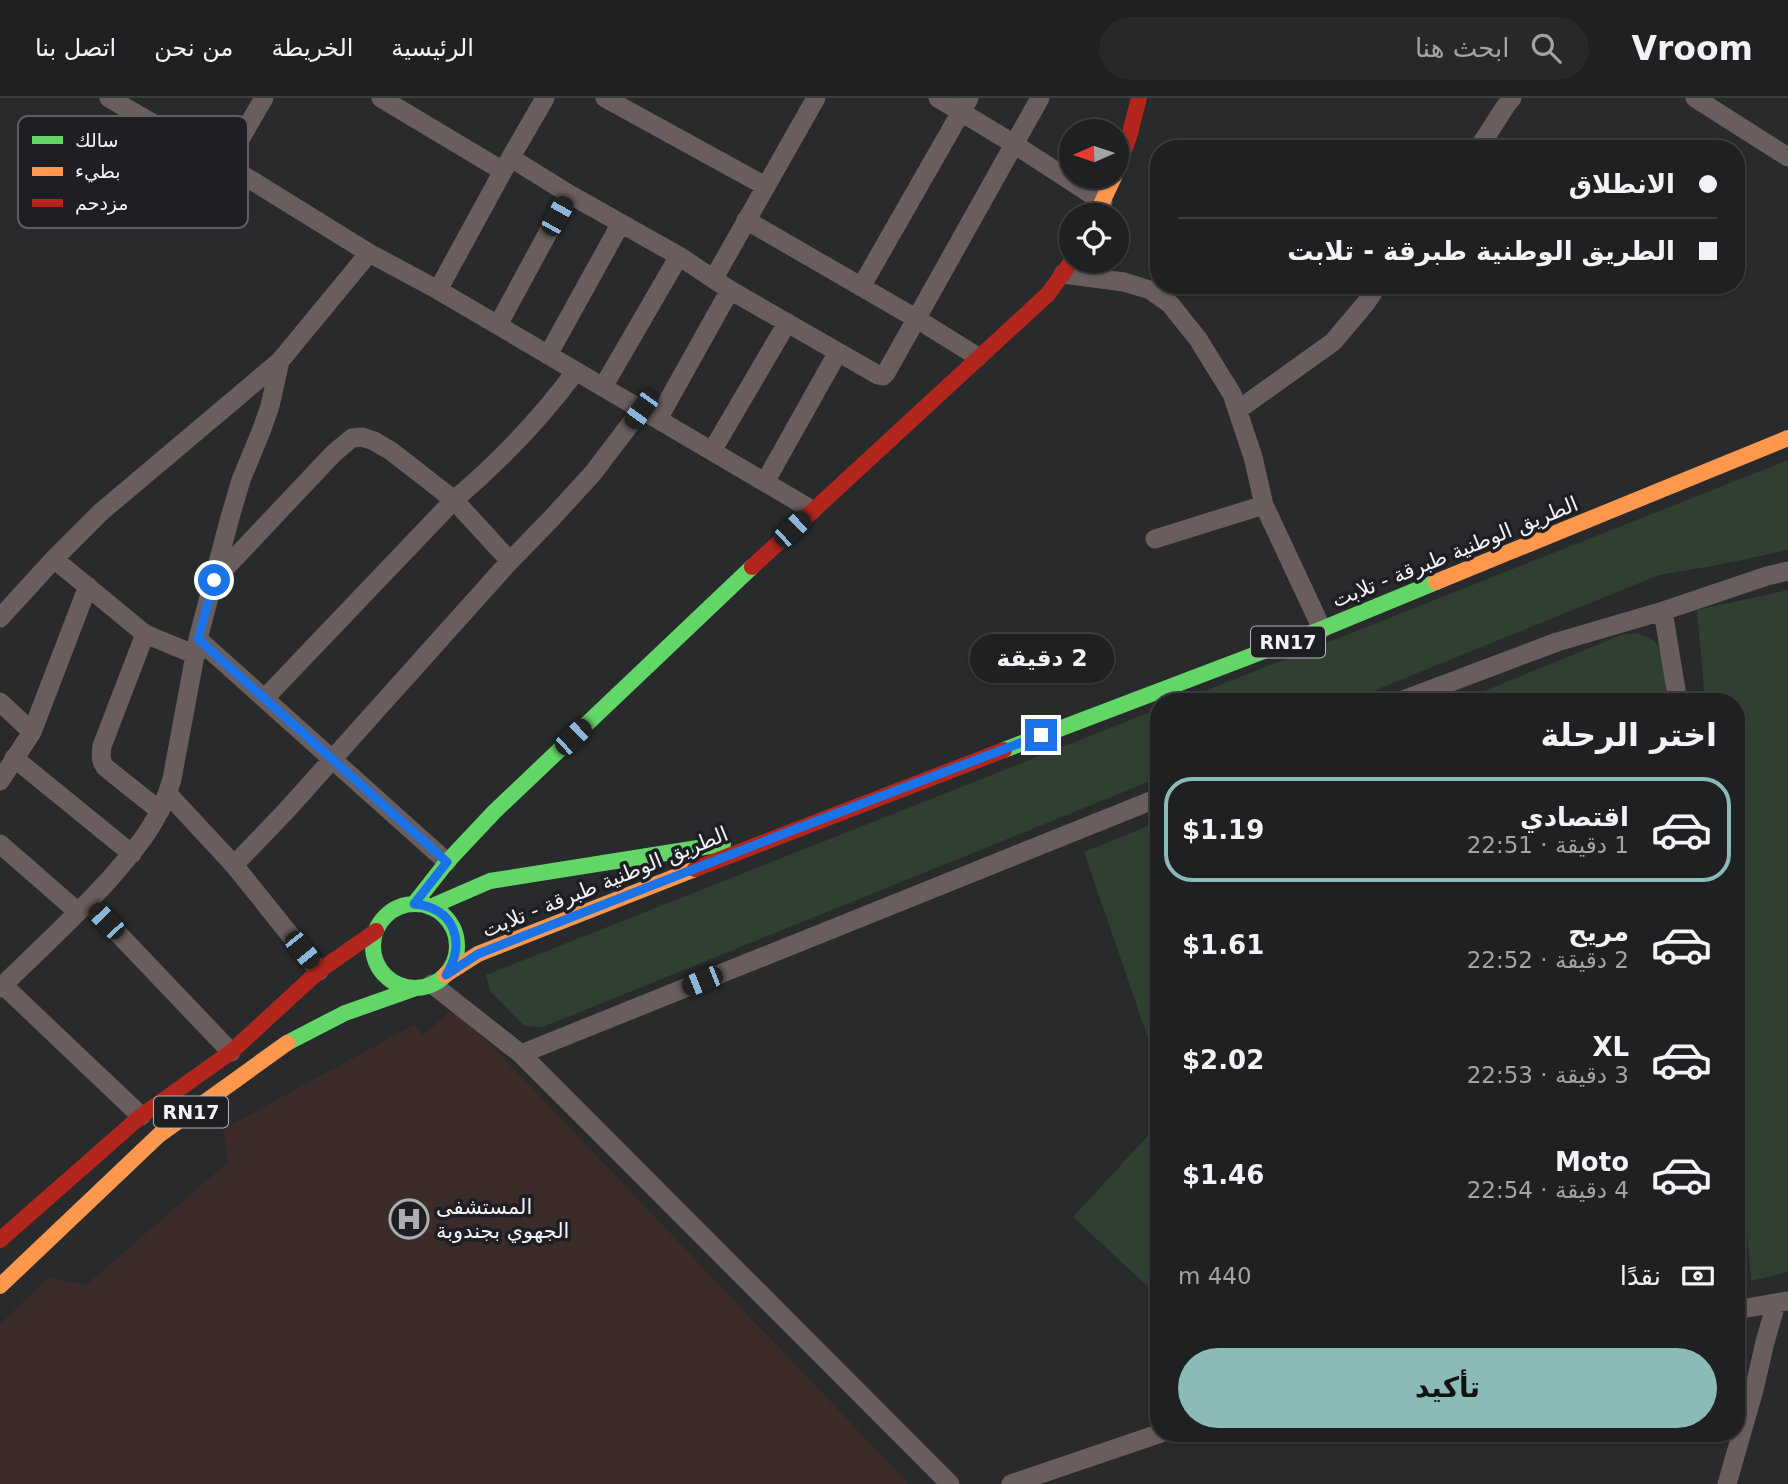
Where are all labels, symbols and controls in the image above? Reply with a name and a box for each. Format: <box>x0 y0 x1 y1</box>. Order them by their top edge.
search box <box>1099 17 1589 80</box>
icon: search <box>1527 29 1565 67</box>
text: Vroom <box>1631 29 1753 68</box>
text: ابحث هنا <box>1415 33 1509 63</box>
text: اتصل بنا <box>35 34 116 62</box>
text: من نحن <box>154 34 233 62</box>
text: الخريطة <box>271 34 353 62</box>
text: الرئيسية <box>391 34 474 62</box>
legend <box>18 116 248 228</box>
north arrow <box>1059 119 1129 189</box>
map controls <box>1059 119 1129 273</box>
text: سالك <box>75 129 119 151</box>
text: بطيء <box>75 160 121 183</box>
text: الانطلاق <box>1569 169 1675 199</box>
text: مزدحم <box>75 192 129 215</box>
car <box>538 193 577 239</box>
button: locate <box>1059 203 1129 273</box>
text: الطريق الوطنية طبرقة - تلابت <box>1287 236 1675 266</box>
car <box>621 387 662 433</box>
street label: الطريق الوطنية طبرقة - تلابت <box>1328 492 1582 612</box>
car <box>770 507 815 551</box>
route start <box>198 564 230 596</box>
road number: RN17 <box>1251 626 1325 657</box>
callout: 2 دقيقة <box>969 634 1113 682</box>
text: 2 دقيقة <box>997 645 1087 671</box>
car <box>551 715 596 759</box>
text: اختر الرحلة <box>1540 716 1717 754</box>
route end <box>1025 719 1057 751</box>
icon: car <box>1650 798 1713 861</box>
text: اقتصادي <box>1520 802 1629 832</box>
text: $1.19 <box>1182 815 1264 845</box>
street label: الطريق الوطنية طبرقة - تلابت <box>478 822 732 942</box>
text: 1 دقيقة · 22:51 <box>1467 832 1629 858</box>
car <box>84 899 129 943</box>
icon: car <box>1650 913 1713 976</box>
text: مريح <box>1568 917 1629 947</box>
car <box>281 927 324 973</box>
text: $1.61 <box>1182 930 1264 960</box>
text: 2 دقيقة · 22:52 <box>1467 947 1629 973</box>
car <box>679 963 726 999</box>
icon: car <box>1650 1028 1713 1091</box>
text: XL <box>1592 1032 1629 1062</box>
text: $2.02 <box>1182 1045 1264 1075</box>
text: 3 دقيقة · 22:53 <box>1467 1062 1629 1088</box>
road number: RN17 <box>154 1096 228 1128</box>
icon: car <box>1650 1143 1713 1206</box>
text: Moto <box>1555 1147 1629 1177</box>
text: $1.46 <box>1182 1160 1264 1190</box>
text: 4 دقيقة · 22:54 <box>1467 1177 1629 1203</box>
place label: المستشفى الجهوي بجندوبة <box>436 1195 569 1243</box>
hospital icon: المستشفى الجهوي بجندوبة <box>388 1198 430 1240</box>
icon: cash <box>1679 1257 1717 1295</box>
text: نقدًا <box>1620 1261 1661 1291</box>
text: 440 m <box>1178 1263 1252 1289</box>
button: تأكيد <box>1178 1348 1717 1428</box>

